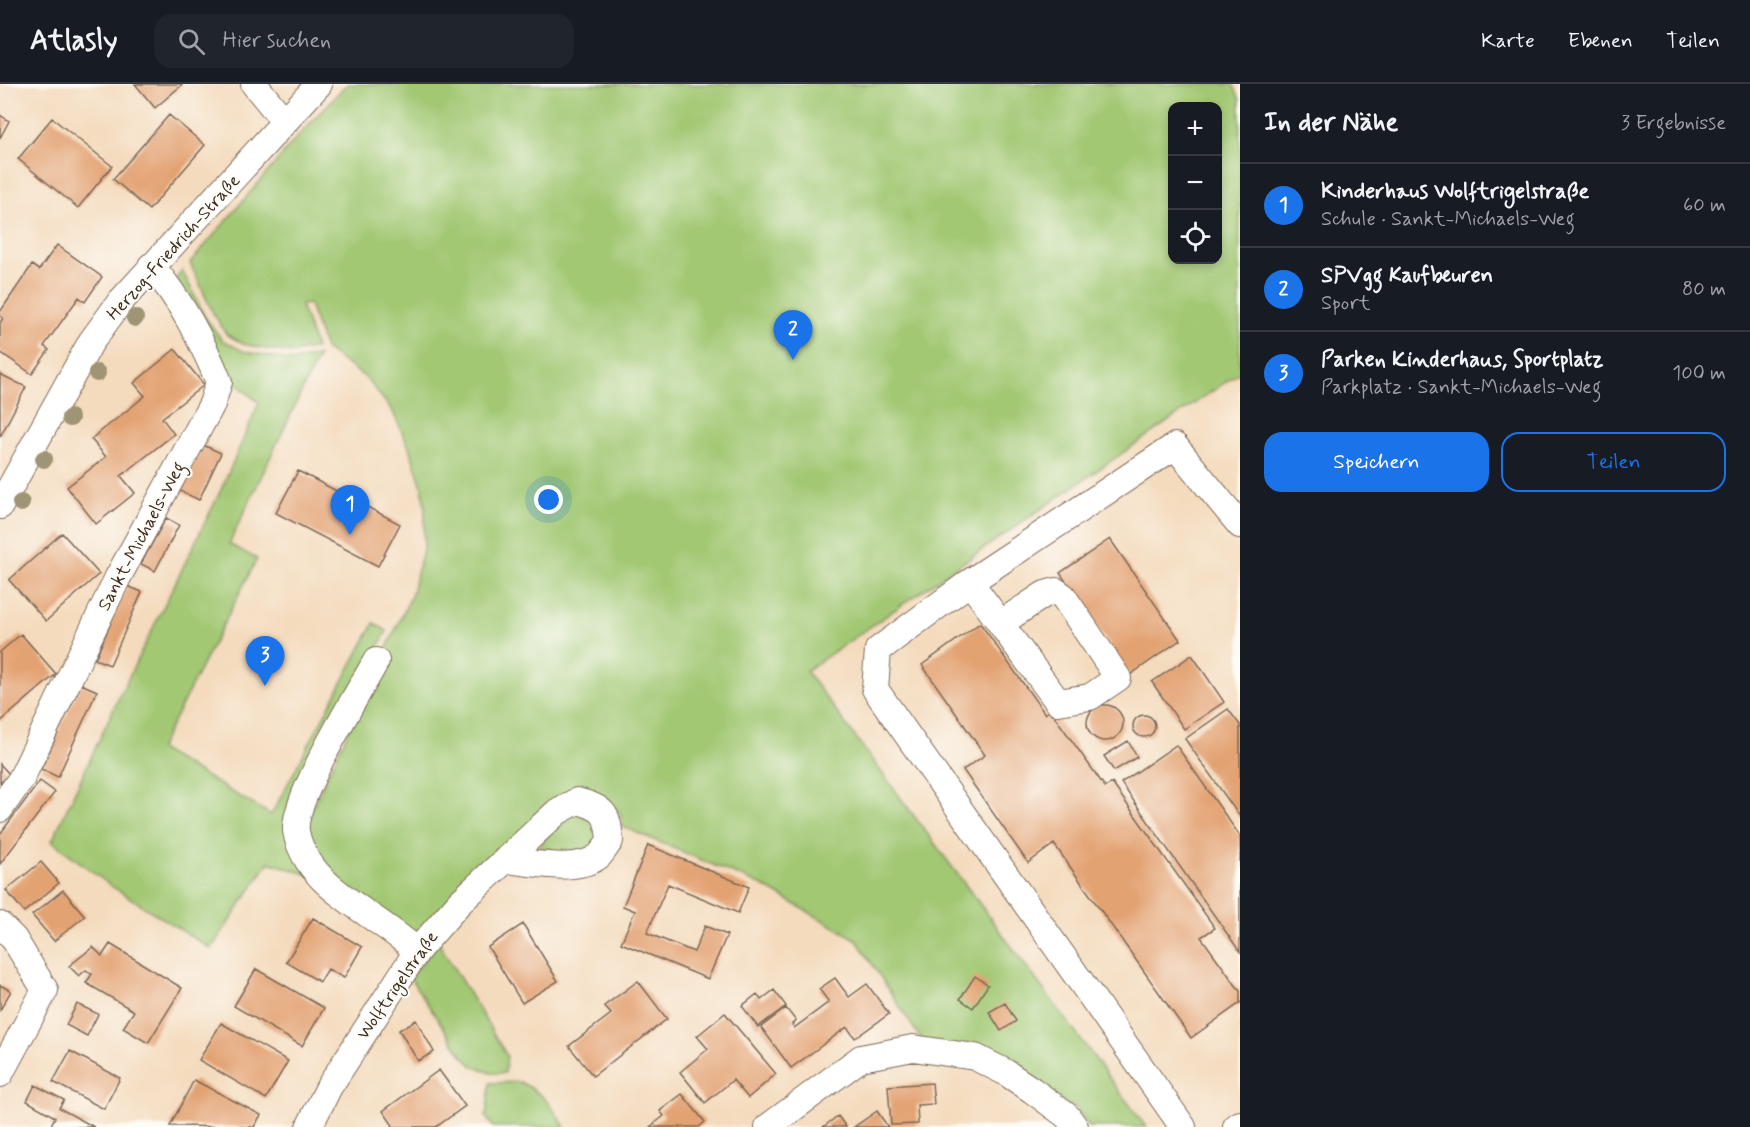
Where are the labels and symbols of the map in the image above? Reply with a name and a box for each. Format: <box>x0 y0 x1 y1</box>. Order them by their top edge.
street label: Herzog-Friedrich-Straße <box>102 169 246 326</box>
pin: 2 <box>774 310 812 360</box>
street label: Sankt-Michaels-Weg <box>92 458 193 616</box>
your location <box>534 485 563 514</box>
pin: 1 <box>330 486 370 535</box>
pin: 3 <box>246 636 284 686</box>
street label: Wolftrigelstraße <box>351 926 445 1045</box>

